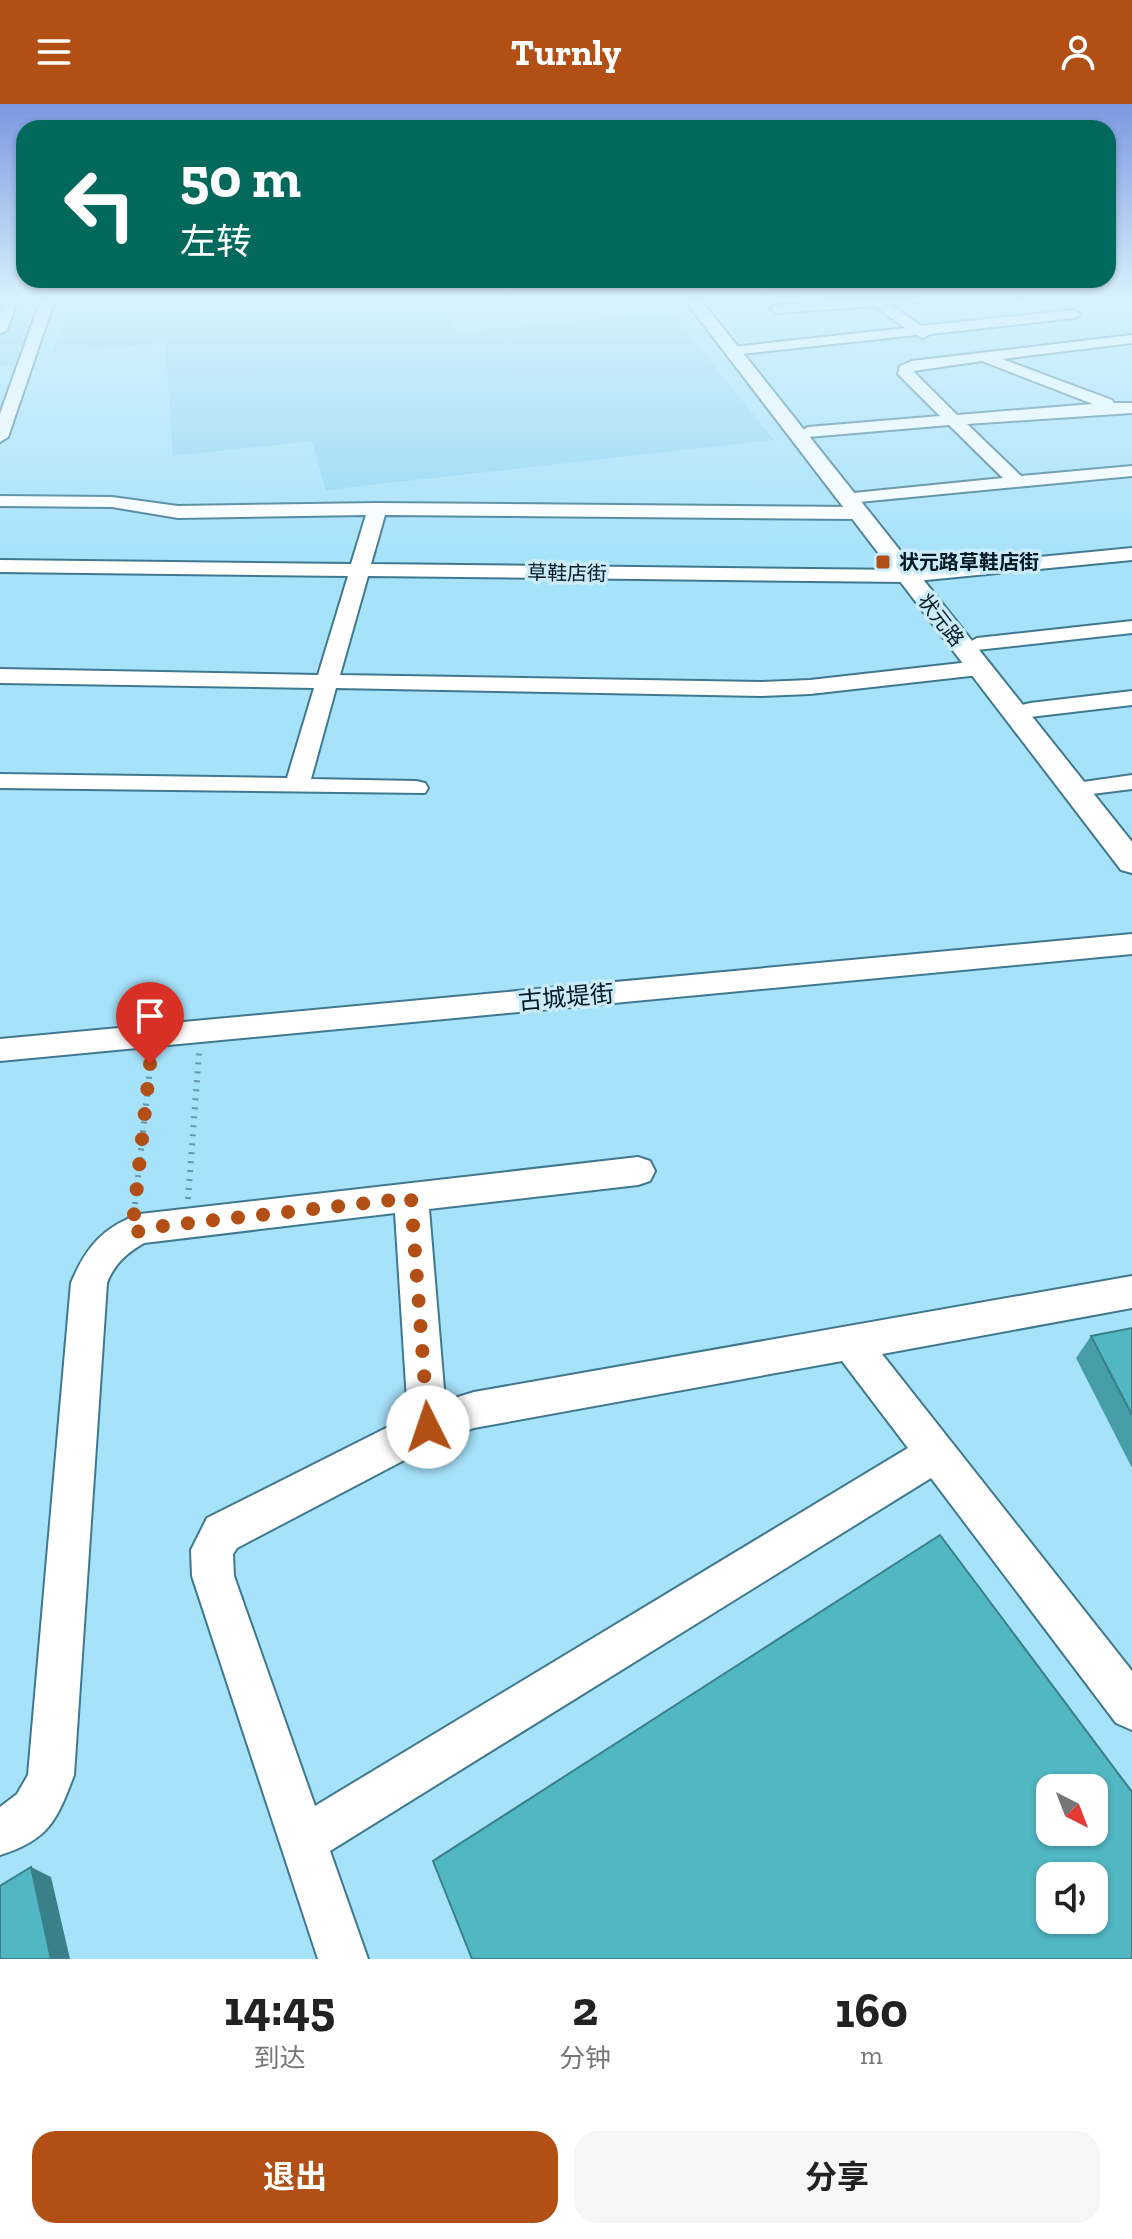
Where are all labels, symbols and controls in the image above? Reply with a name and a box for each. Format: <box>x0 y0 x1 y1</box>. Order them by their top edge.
icon: menu <box>32 30 76 74</box>
icon: person <box>1056 30 1100 74</box>
text: Turnly <box>511 31 621 74</box>
text: 50 m <box>180 144 301 211</box>
icon: left <box>48 152 152 256</box>
text: 左转 <box>180 220 252 263</box>
place label: 状元路草鞋店街 <box>899 550 1039 574</box>
marker: 状元路草鞋店街 <box>874 553 892 571</box>
street label: 草鞋店街 <box>527 560 607 586</box>
street label: 状元路 <box>913 589 969 651</box>
street label: 古城堤街 <box>517 978 615 1016</box>
pin <box>116 982 184 1064</box>
icon: arrive <box>128 994 172 1038</box>
position arrow <box>386 1385 470 1469</box>
north arrow <box>1036 1774 1108 1846</box>
map controls <box>1036 1774 1108 1934</box>
button: sound <box>1036 1862 1108 1934</box>
text: 14:45 <box>224 1980 335 2037</box>
text: 2 <box>572 1980 598 2037</box>
text: 160 <box>835 1982 908 2039</box>
text: m <box>860 2039 883 2071</box>
text: 到达 <box>254 2042 306 2074</box>
text: 分钟 <box>559 2042 611 2074</box>
button: 退出 <box>32 2131 558 2223</box>
button: 分享 <box>574 2131 1100 2223</box>

